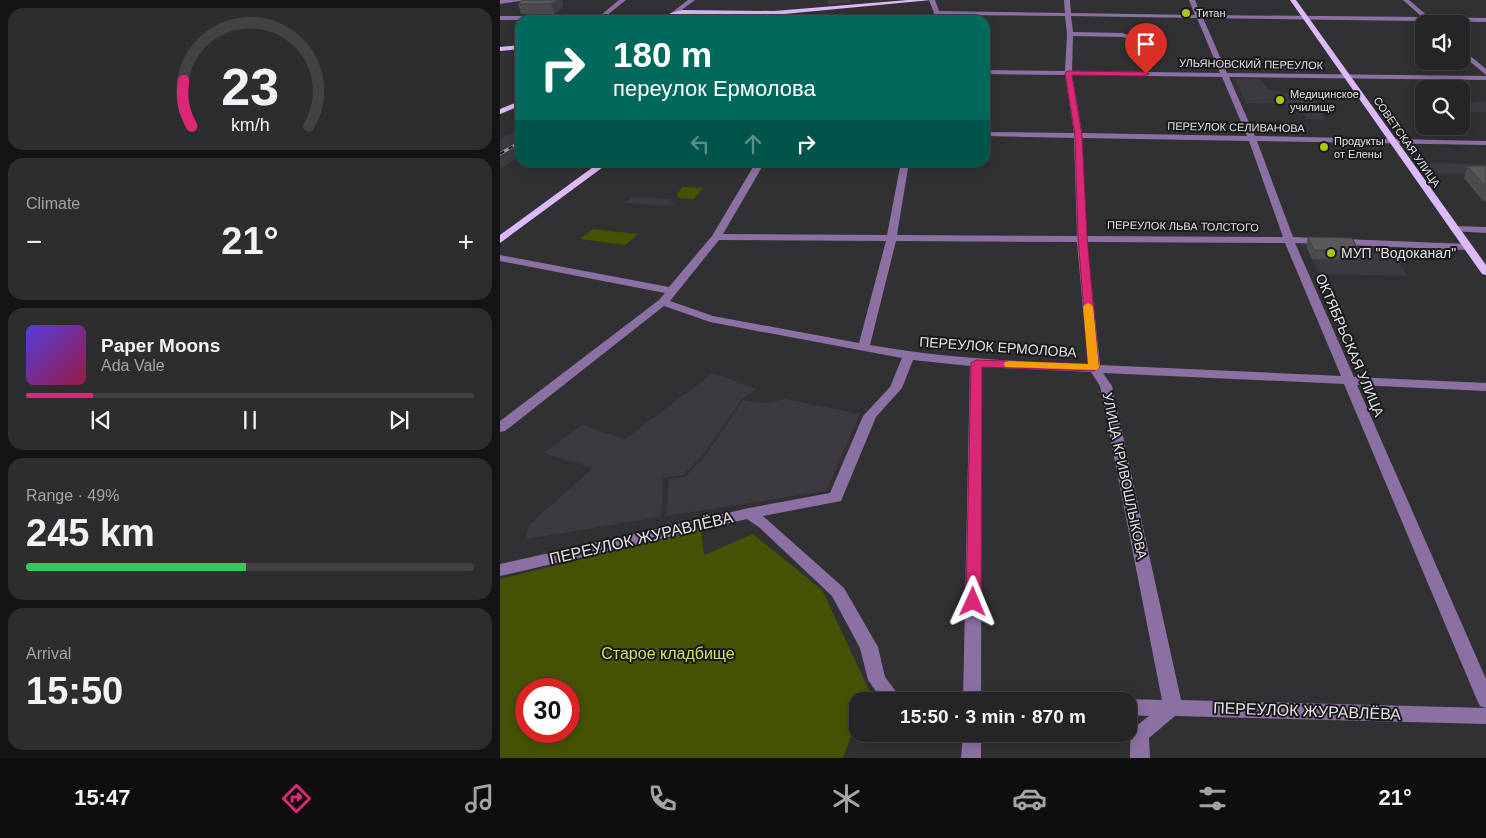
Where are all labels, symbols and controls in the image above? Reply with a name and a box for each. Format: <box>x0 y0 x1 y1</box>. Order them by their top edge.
marker: Титан <box>1180 7 1192 19</box>
place label: Титан <box>1196 7 1226 19</box>
map controls <box>1415 15 1470 135</box>
button: sound <box>1415 15 1470 70</box>
pin <box>1125 23 1167 74</box>
icon: arrive <box>1132 30 1160 58</box>
icon: right <box>530 35 595 100</box>
text: 180 m <box>613 35 712 74</box>
street label: УЛЬЯНОВСКИЙ ПЕРЕУЛОК <box>1179 57 1324 71</box>
text: 23 <box>221 58 279 116</box>
text: переулок Ермолова <box>613 76 816 101</box>
button: search <box>1415 80 1470 135</box>
place label: Медицинское училище <box>1290 88 1359 113</box>
marker: Медицинское училище <box>1274 94 1286 106</box>
street label: СОВЕТСКАЯ УЛИЦА <box>1371 95 1443 190</box>
text: km/h <box>231 115 269 135</box>
street label: ПЕРЕУЛОК СЕЛИВАНОВА <box>1167 120 1305 134</box>
icon: left <box>686 130 714 158</box>
icon: ahead <box>739 130 767 158</box>
icon: right <box>792 130 820 158</box>
place label: Продукты от Елены <box>1334 135 1384 160</box>
marker: Продукты от Елены <box>1318 141 1330 153</box>
text: Climate <box>26 195 80 212</box>
street label: ПЕРЕУЛОК ЛЬВА ТОЛСТОГО <box>1107 219 1259 233</box>
text: 21° <box>221 220 279 262</box>
text: − <box>26 226 42 257</box>
text: + <box>458 226 474 257</box>
place label: МУП "Водоканал" <box>1341 245 1456 261</box>
marker: МУП "Водоканал" <box>1325 247 1337 259</box>
street label: ОКТЯБРЬСКАЯ УЛИЦА <box>1313 271 1388 420</box>
street label: ПЕРЕУЛОК ЕРМОЛОВА <box>919 334 1078 361</box>
text: Paper Moons <box>101 335 220 356</box>
text: Ada Vale <box>101 357 165 374</box>
street label: УЛИЦА КРИВОШЛЫКОВА <box>1099 391 1151 561</box>
icon: previous <box>87 406 115 434</box>
icon: pause <box>236 406 264 434</box>
icon: next <box>385 406 413 434</box>
text: Range · 49% <box>26 487 119 504</box>
street label: ПЕРЕУЛОК ЖУРАВЛЁВА <box>548 509 735 567</box>
text: 245 km <box>26 512 155 554</box>
position arrow <box>946 575 998 627</box>
text: Arrival <box>26 645 71 662</box>
park label: Старое кладбище <box>601 645 735 662</box>
text: 15:50 <box>26 670 123 712</box>
speed limit sign: 30 <box>515 678 580 743</box>
street label: ПЕРЕУЛОК ЖУРАВЛЁВА <box>1213 699 1402 723</box>
text: 15:50 · 3 min · 870 m <box>900 706 1086 727</box>
icon: directions <box>279 781 314 816</box>
icon: music <box>462 781 497 816</box>
icon: phone <box>645 781 680 816</box>
icon: climate <box>829 781 864 816</box>
icon: car <box>1012 781 1047 816</box>
icon: filters <box>1195 781 1230 816</box>
text: 15:47 <box>74 785 130 810</box>
text: 21° <box>1379 785 1412 810</box>

